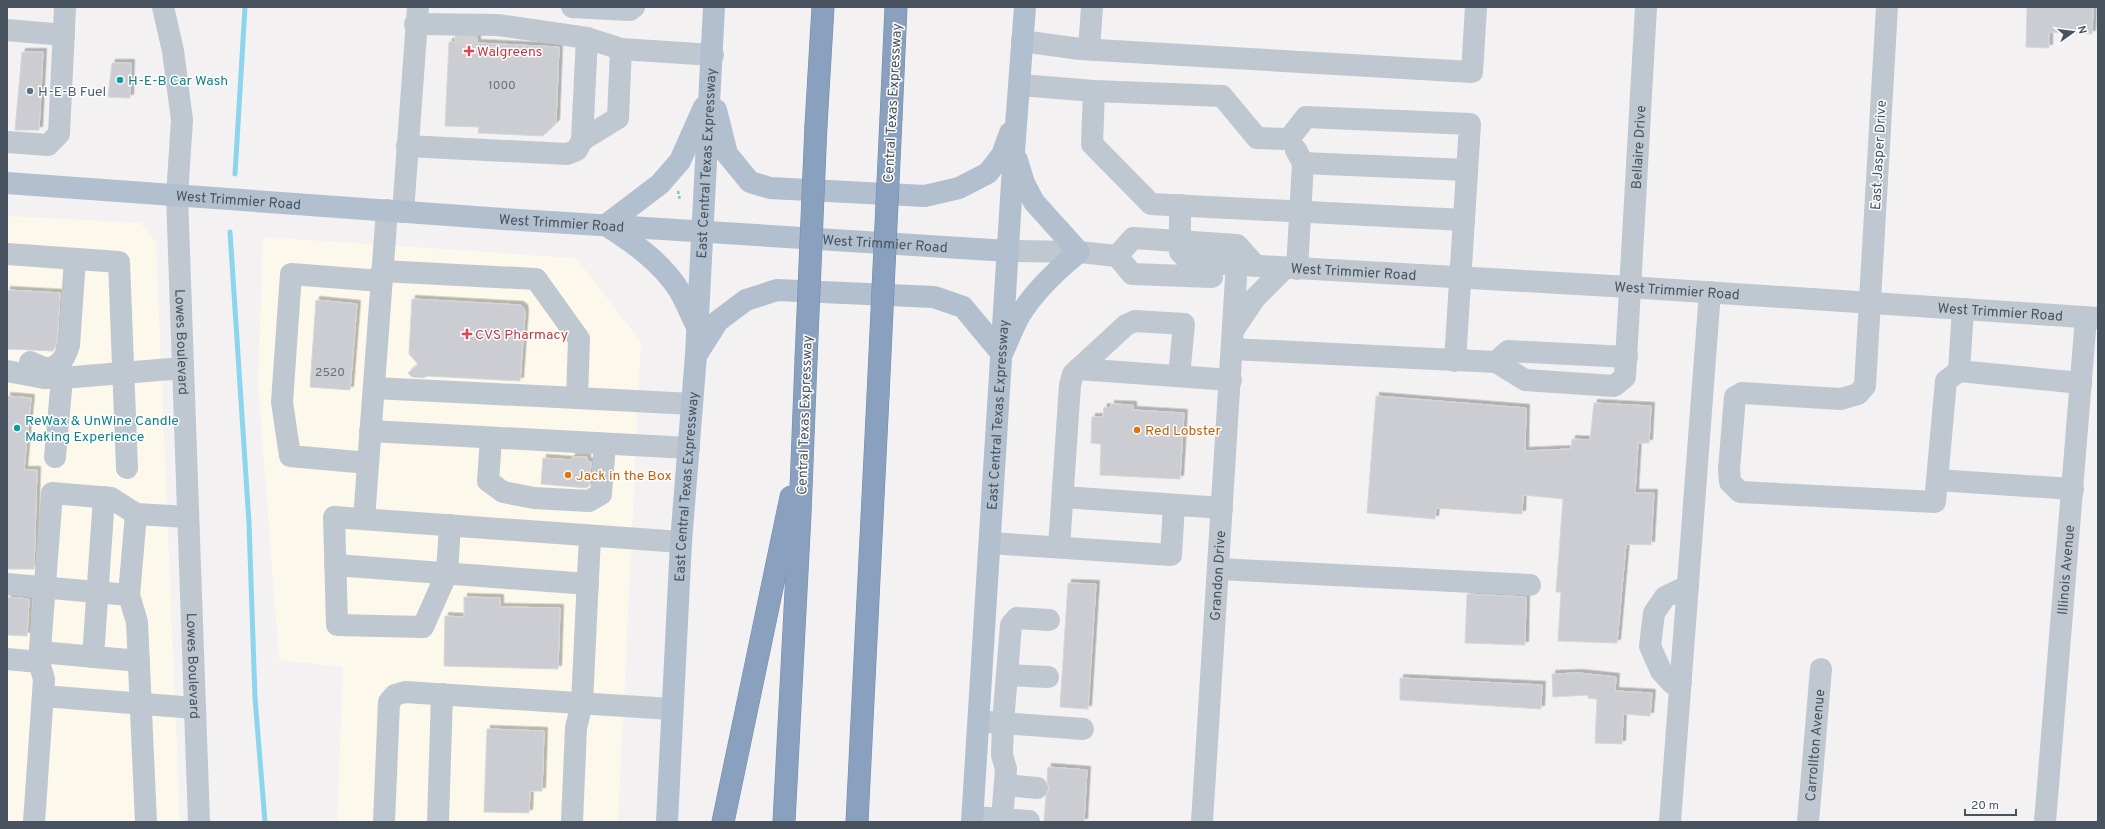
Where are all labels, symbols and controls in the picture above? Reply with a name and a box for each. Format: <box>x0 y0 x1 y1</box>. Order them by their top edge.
north arrow <box>2053 12 2093 52</box>
street label: Central Texas Expressway <box>881 23 906 183</box>
text: N <box>2074 24 2089 35</box>
place label: Walgreens <box>477 44 542 61</box>
marker: Walgreens <box>464 46 474 56</box>
street label: East Central Texas Expressway <box>694 68 721 259</box>
place label: H-E-B Car Wash <box>128 73 228 90</box>
marker: H-E-B Car Wash <box>115 75 125 85</box>
house number: 1000 <box>488 78 516 94</box>
place label: H-E-B Fuel <box>38 84 106 101</box>
marker: H-E-B Fuel <box>25 86 35 96</box>
street label: East Jasper Drive <box>1868 100 1891 210</box>
street label: Bellaire Drive <box>1629 105 1650 190</box>
street label: West Trimmier Road <box>175 188 302 214</box>
street label: West Trimmier Road <box>498 212 625 237</box>
street label: West Trimmier Road <box>822 232 948 257</box>
street label: West Trimmier Road <box>1290 261 1417 285</box>
street label: West Trimmier Road <box>1614 279 1740 304</box>
street label: Lowes Boulevard <box>170 289 191 395</box>
street label: West Trimmier Road <box>1937 300 2063 326</box>
street label: East Central Texas Expressway <box>985 319 1013 511</box>
place label: CVS Pharmacy <box>475 327 568 344</box>
marker: CVS Pharmacy <box>462 329 472 339</box>
street label: Central Texas Expressway <box>794 335 817 495</box>
house number: 2520 <box>315 365 345 381</box>
street label: East Central Texas Expressway <box>672 391 703 582</box>
place label: ReWax & UnWine Candle Making Experience <box>25 413 179 446</box>
marker: ReWax & UnWine Candle Making Experience <box>12 423 22 433</box>
place label: Red Lobster <box>1145 423 1222 440</box>
marker: Red Lobster <box>1132 425 1142 435</box>
place label: Jack in the Box <box>576 468 672 485</box>
marker: Jack in the Box <box>563 470 573 480</box>
street label: Illinois Avenue <box>2055 524 2079 616</box>
street label: Grandon Drive <box>1208 530 1230 621</box>
street label: Lowes Boulevard <box>182 613 202 719</box>
street label: Carrollton Avenue <box>1803 689 1829 802</box>
scale bar <box>1965 791 2016 817</box>
text: 20 m <box>1971 798 1999 814</box>

